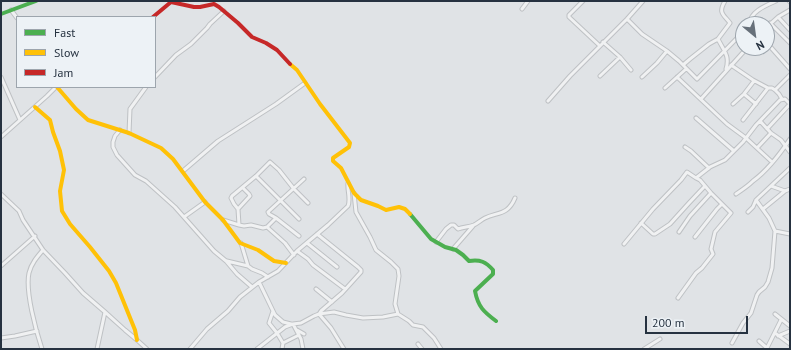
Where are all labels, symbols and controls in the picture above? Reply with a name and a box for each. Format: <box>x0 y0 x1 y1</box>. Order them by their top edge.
legend <box>16 16 156 88</box>
north arrow <box>735 16 775 56</box>
text: Fast <box>54 25 75 40</box>
text: N <box>754 38 767 53</box>
text: Slow <box>54 45 79 60</box>
text: Jam <box>54 65 73 80</box>
scale bar <box>647 308 750 334</box>
text: 200 m <box>652 315 685 330</box>

